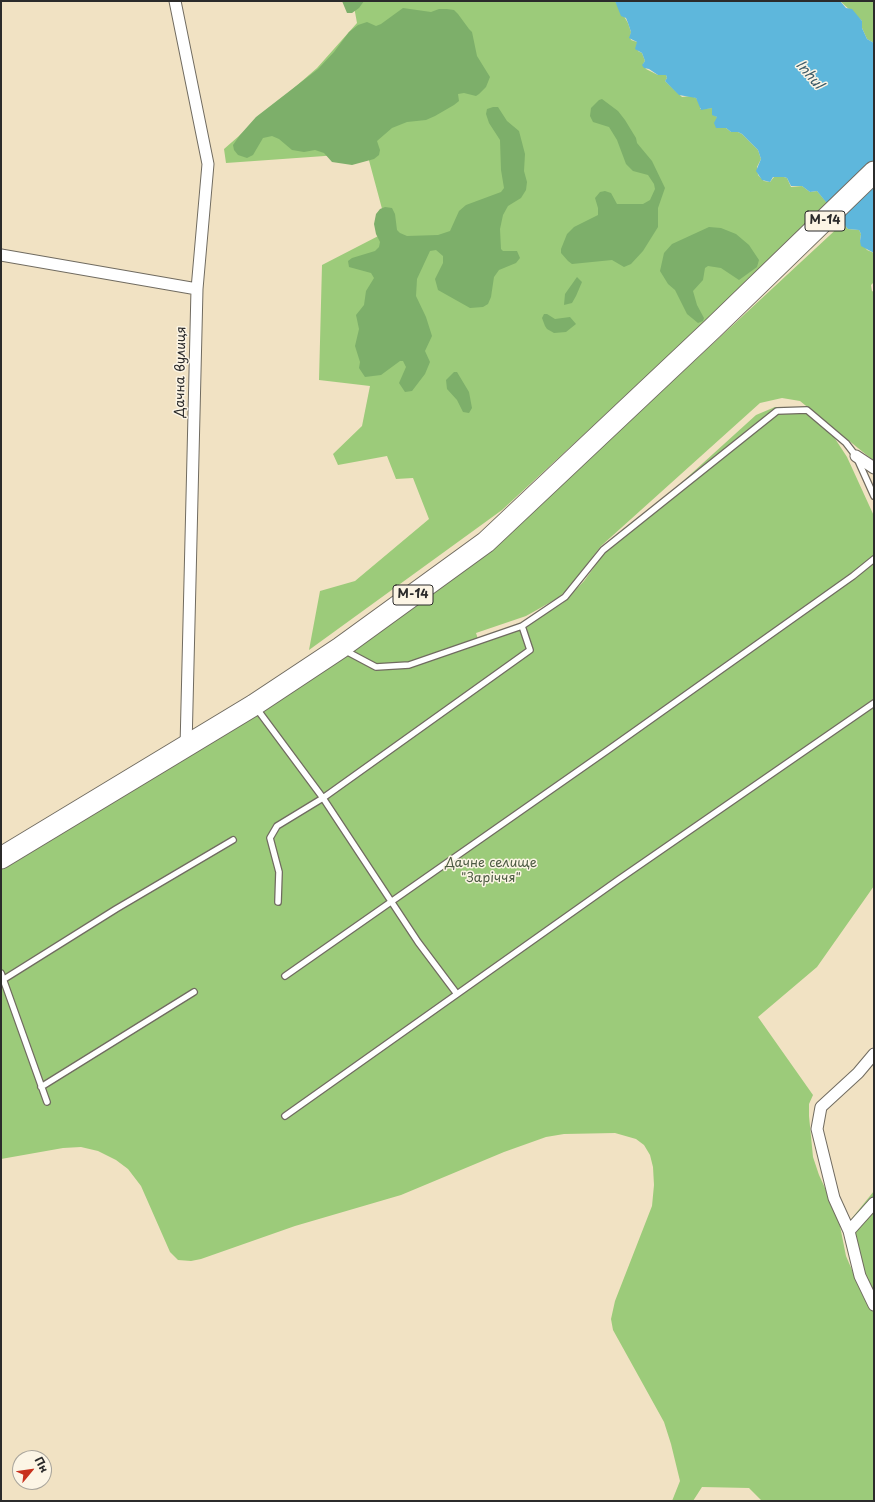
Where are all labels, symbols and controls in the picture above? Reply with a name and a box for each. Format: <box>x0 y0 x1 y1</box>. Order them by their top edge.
water label: Inhul <box>792 57 826 93</box>
road number: М-14 <box>805 211 845 231</box>
street label: Дачна вулиця <box>172 326 190 418</box>
road number: М-14 <box>393 585 433 605</box>
park label: Дачне селище "Заріччя" <box>445 855 537 886</box>
north arrow <box>12 1450 52 1490</box>
text: Пн <box>31 1453 53 1476</box>

